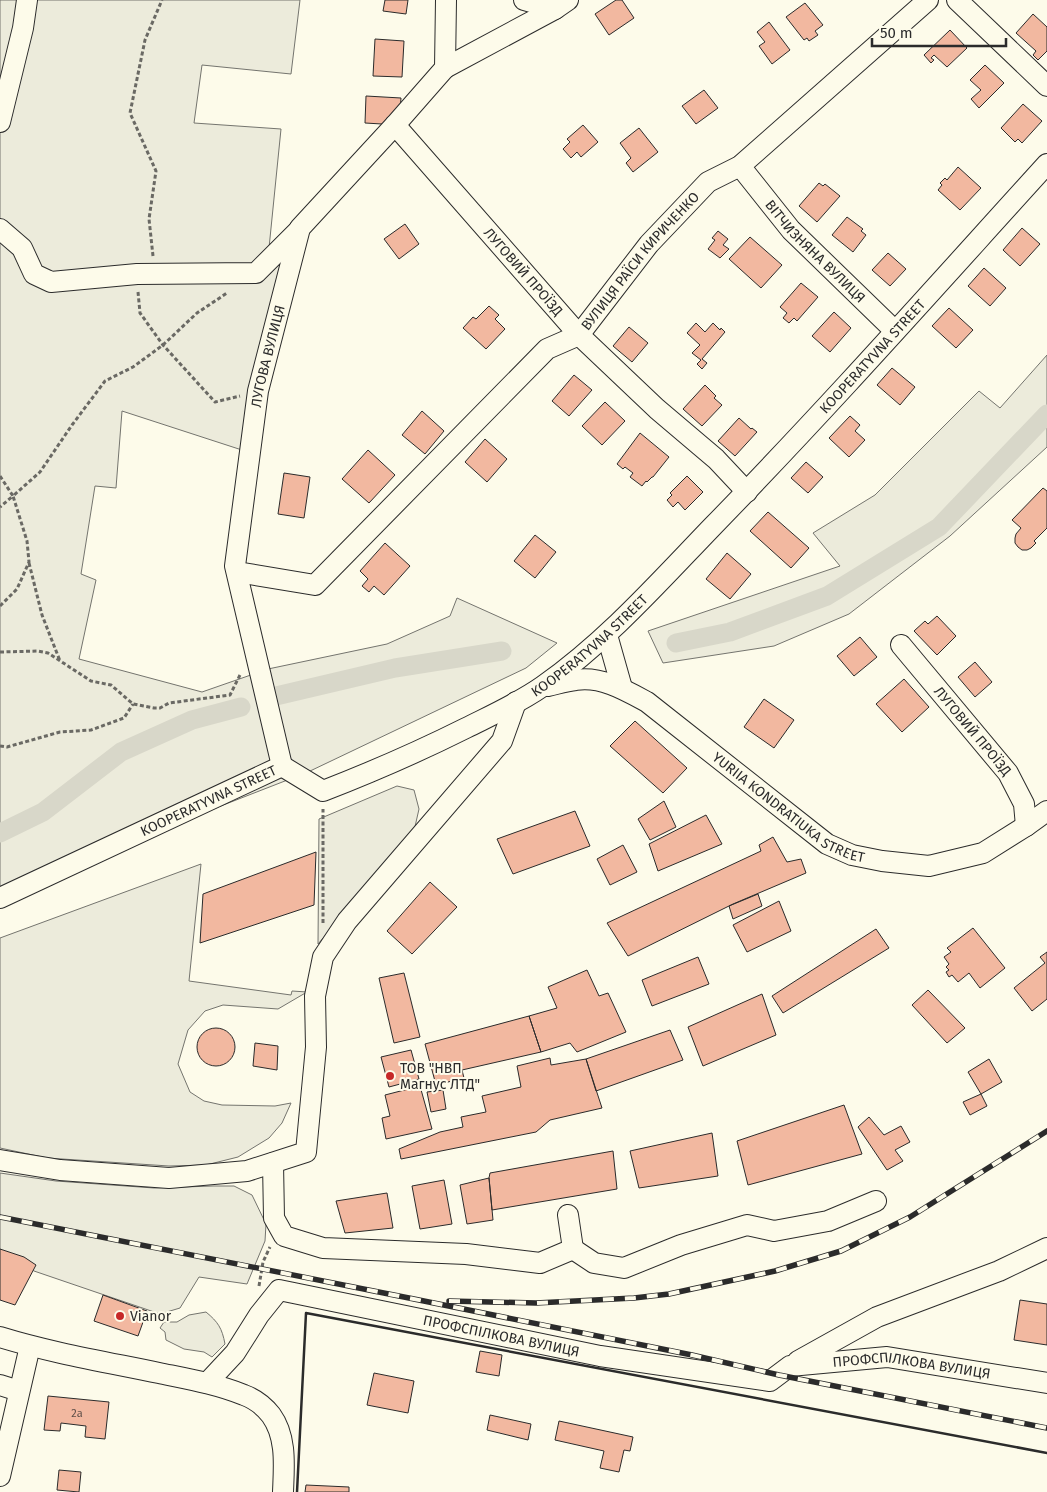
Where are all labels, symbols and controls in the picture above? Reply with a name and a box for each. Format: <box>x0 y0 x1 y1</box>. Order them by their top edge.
scale bar <box>872 15 1006 47</box>
text: 50 m <box>880 24 913 42</box>
street label: ВУЛИЦЯ РАЇСИ КИРИЧЕНКО <box>577 188 703 333</box>
street label: ВІТЧИЗНЯНА ВУЛИЦЯ <box>762 196 869 306</box>
street label: ЛУГОВИЙ ПРОЇЗД <box>480 224 567 319</box>
street label: KOOPERATYVNA STREET <box>816 295 929 417</box>
street label: ЛУГОВА ВУЛИЦЯ <box>247 303 288 408</box>
street label: KOOPERATYVNA STREET <box>528 590 652 700</box>
street label: ЛУГОВИЙ ПРОЇЗД <box>931 683 1015 779</box>
street label: YURIIA KONDRATIUKA STREET <box>709 748 867 866</box>
street label: KOOPERATYVNA STREET <box>138 761 280 840</box>
place label: ТОВ "НВП Магнус ЛТД" <box>400 1060 480 1093</box>
marker: ТОВ "НВП Магнус ЛТД" <box>384 1070 396 1082</box>
place label: Vianor <box>130 1308 172 1325</box>
marker: Vianor <box>114 1310 126 1322</box>
street label: ПРОФСПІЛКОВА ВУЛИЦЯ <box>422 1311 581 1360</box>
street label: ПРОФСПІЛКОВА ВУЛИЦЯ <box>832 1348 992 1382</box>
house number: 2а <box>71 1407 83 1420</box>

